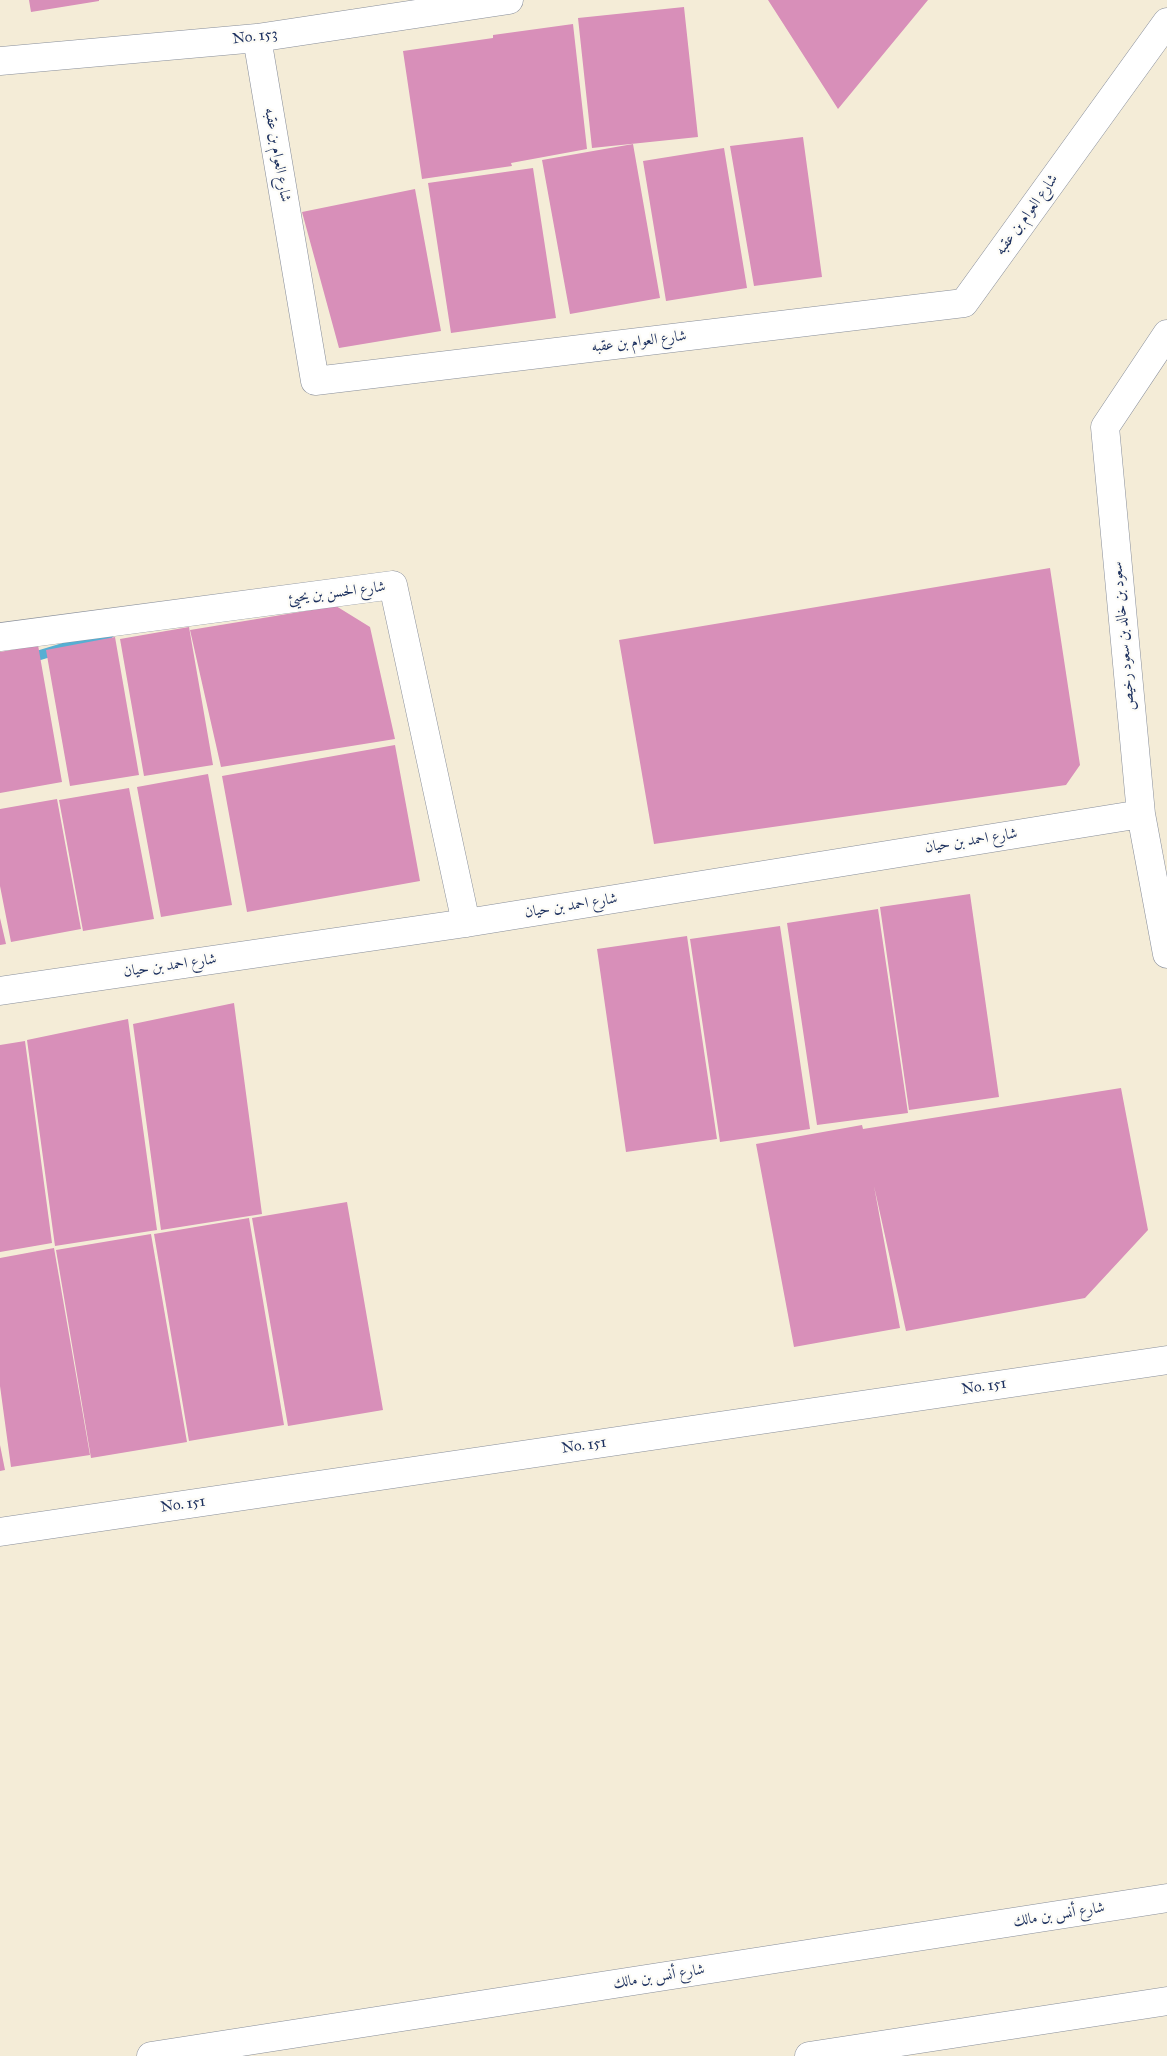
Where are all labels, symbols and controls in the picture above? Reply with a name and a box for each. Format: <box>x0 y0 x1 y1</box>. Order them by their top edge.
street label: No. 153 <box>231 25 279 49</box>
street label: شارع العوام بن عقبه <box>260 106 294 204</box>
street label: شارع العوام بن عقبه <box>992 171 1062 259</box>
street label: شارع العوام بن عقبه <box>590 327 688 357</box>
street label: سعود بن خالد بن سعود رخيص <box>1109 561 1139 711</box>
street label: شارع الحسن بن يحيئ <box>287 578 387 608</box>
street label: شارع احمد بن حيان <box>923 825 1019 857</box>
street label: شارع احمد بن حيان <box>523 890 619 922</box>
street label: شارع احمد بن حيان <box>122 951 218 981</box>
street label: No. 151 <box>960 1375 1008 1399</box>
street label: No. 151 <box>560 1434 608 1458</box>
street label: No. 151 <box>159 1493 207 1517</box>
street label: شارع أنس بن مالك <box>1012 1899 1106 1931</box>
street label: شارع أنس بن مالك <box>612 1961 706 1993</box>

